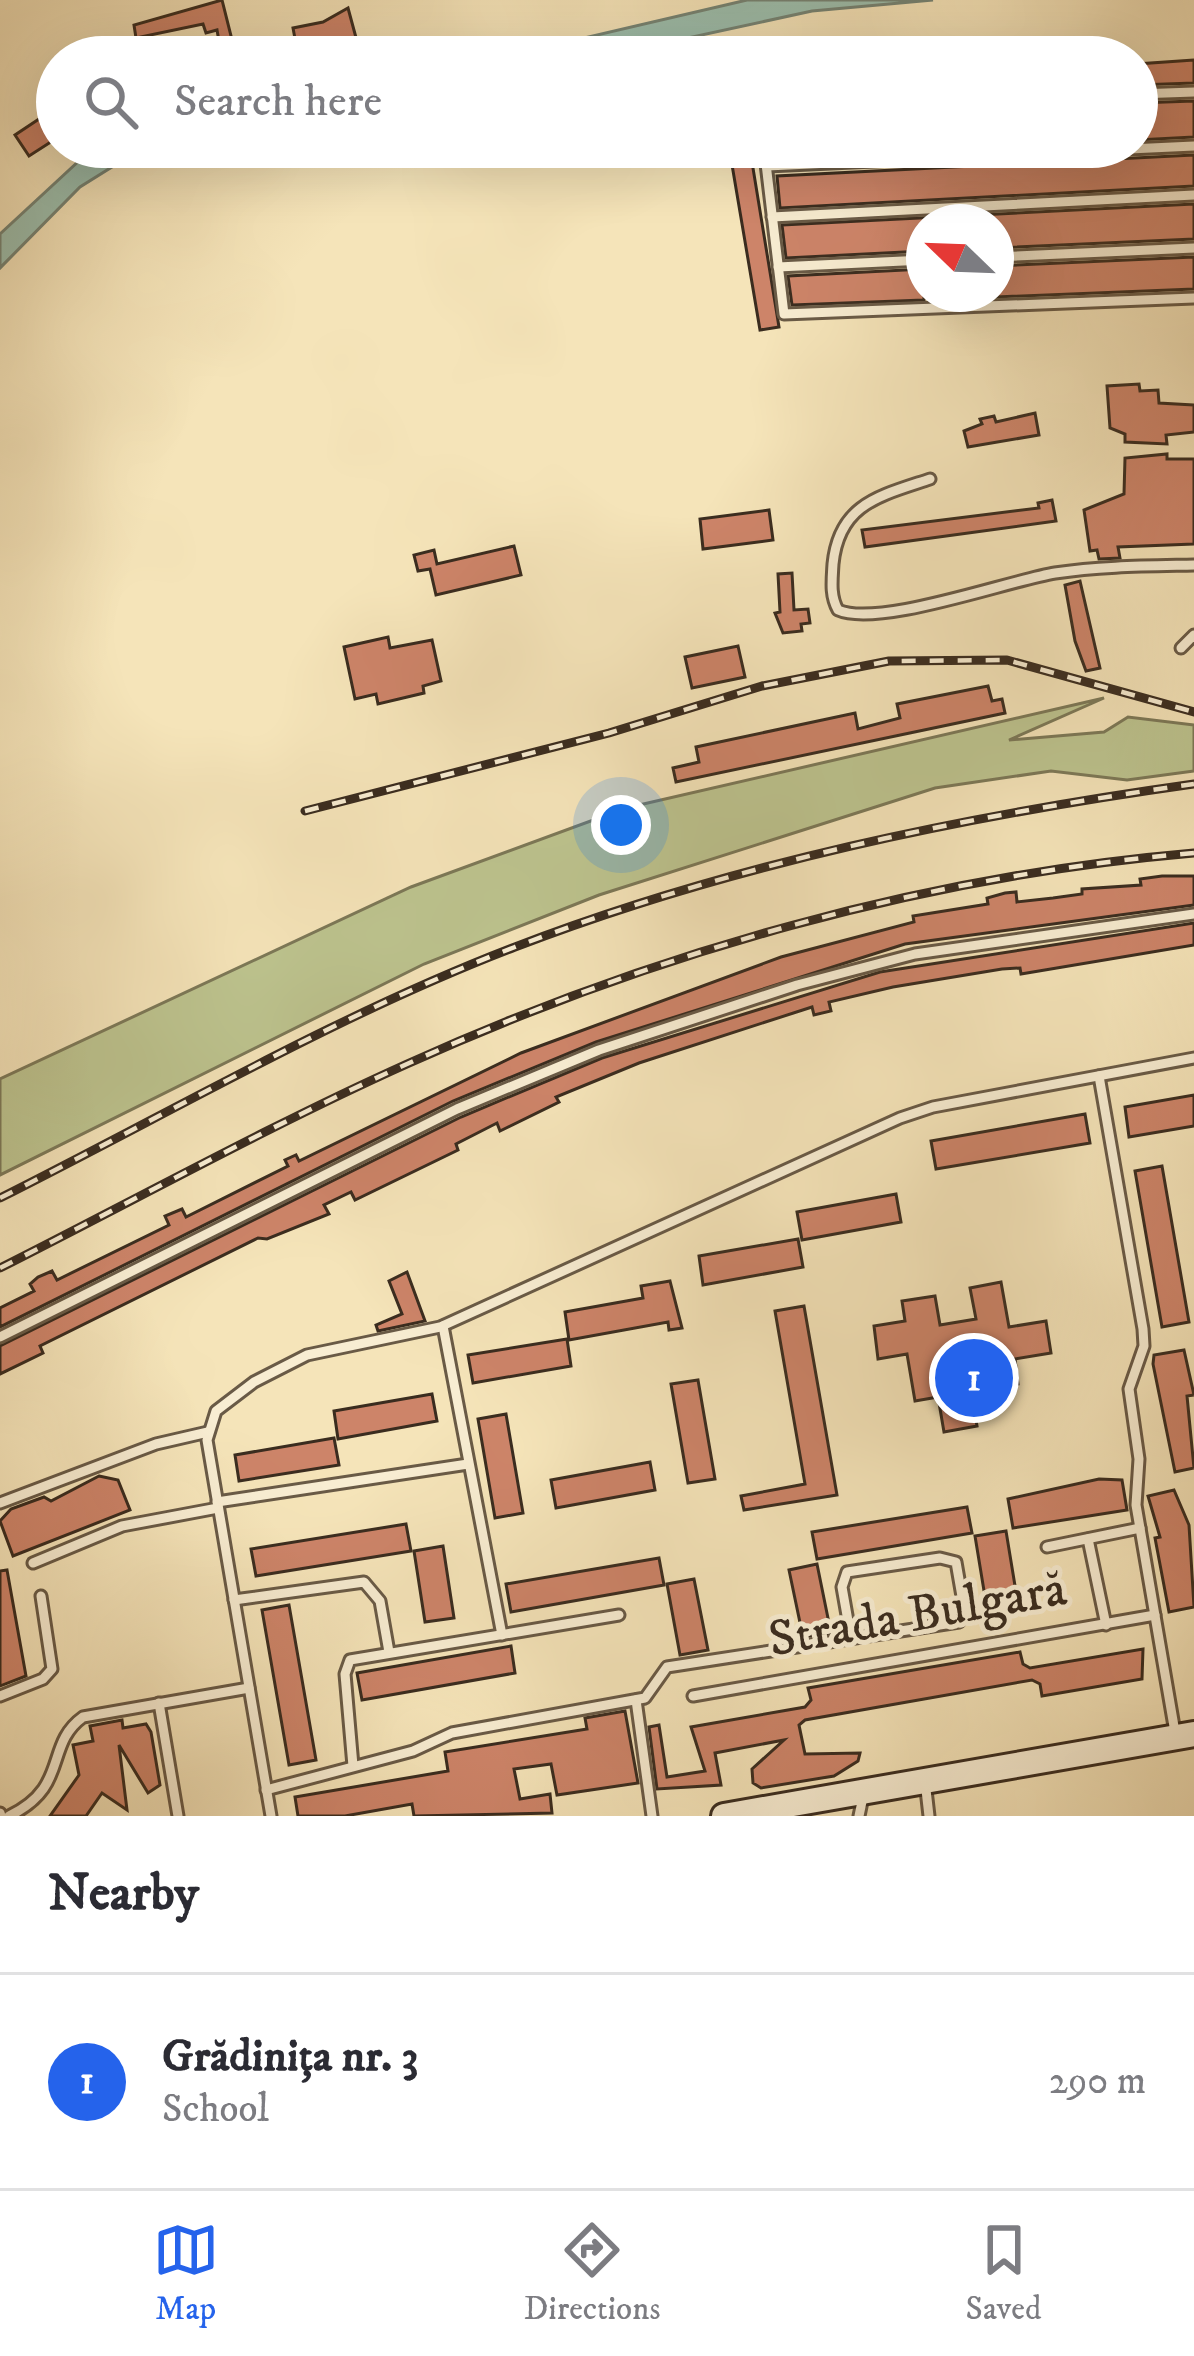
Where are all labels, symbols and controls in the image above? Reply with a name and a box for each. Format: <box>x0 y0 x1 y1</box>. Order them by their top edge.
search box <box>36 36 1158 168</box>
icon: search <box>78 69 144 135</box>
text: Search here <box>174 74 382 130</box>
north arrow <box>906 204 1014 312</box>
your location <box>591 795 651 855</box>
pin: 1 <box>935 1333 1013 1423</box>
street label: Strada Bulgară <box>764 1557 1072 1673</box>
text: Nearby <box>48 1862 199 1926</box>
text: Grădinița nr. 3 <box>162 2029 418 2085</box>
text: 1 <box>80 2057 94 2106</box>
text: 290 m <box>1049 2057 1146 2106</box>
text: School <box>162 2085 269 2134</box>
tab: Map <box>153 2217 219 2330</box>
tab: Directions <box>524 2217 660 2330</box>
tab: Saved <box>966 2217 1041 2330</box>

